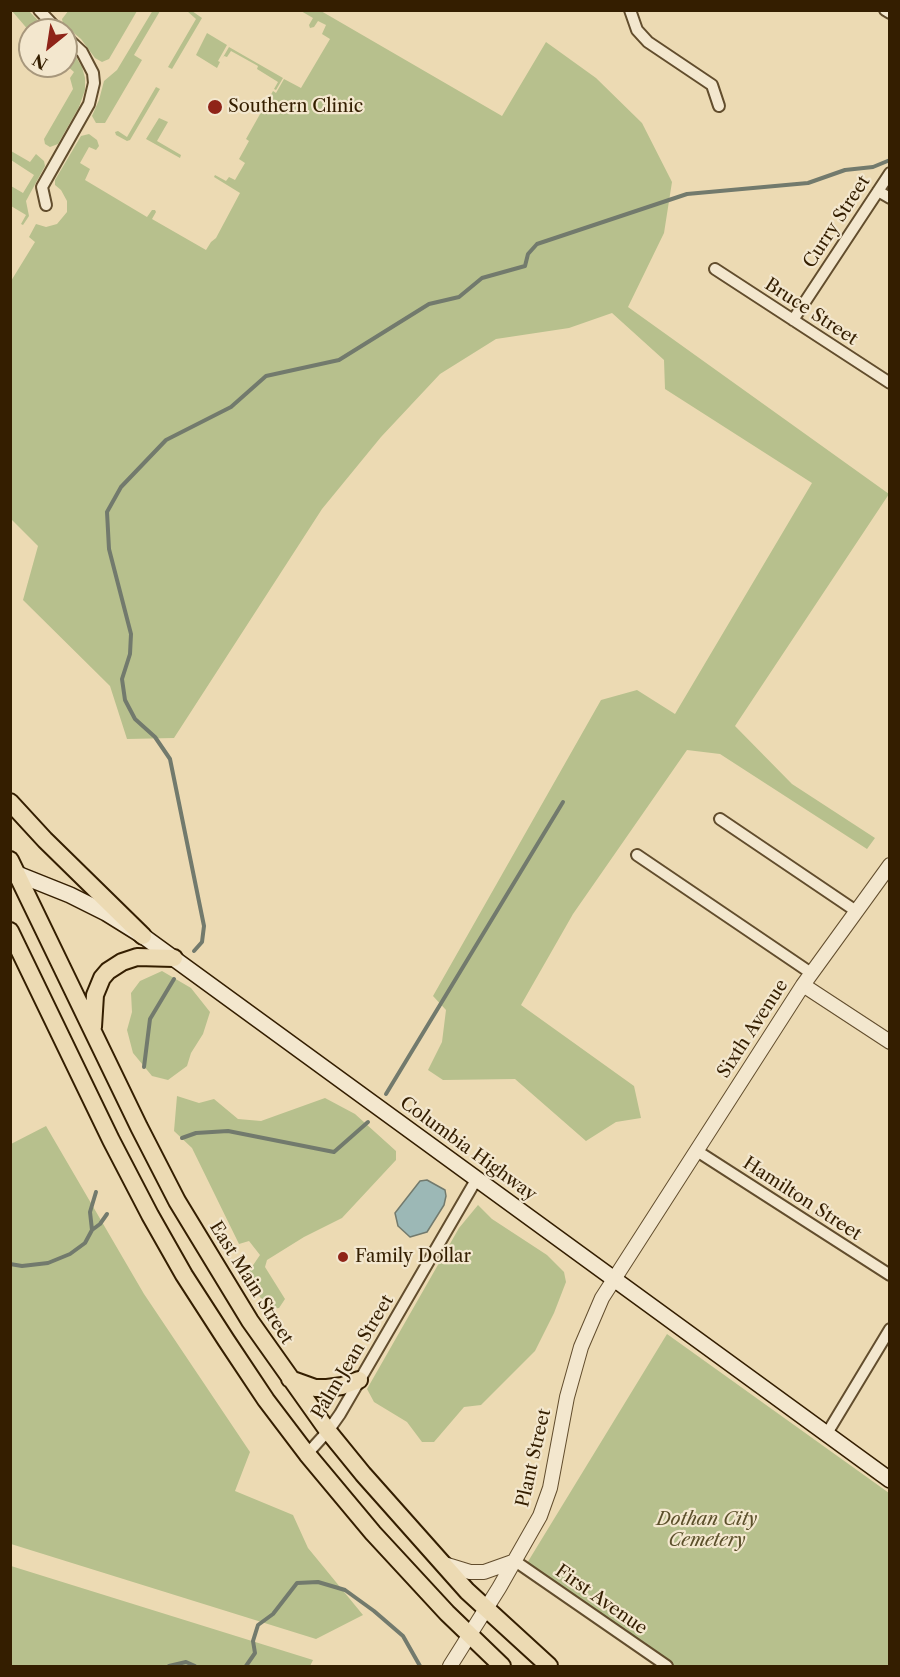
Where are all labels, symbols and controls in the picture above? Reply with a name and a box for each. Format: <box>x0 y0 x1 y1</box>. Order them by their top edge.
north arrow <box>18 18 78 78</box>
text: N <box>29 50 51 74</box>
place label: Southern Clinic <box>228 96 363 118</box>
marker: Southern Clinic <box>206 98 224 116</box>
street label: Curry Street <box>799 172 875 272</box>
street label: Bruce Street <box>760 274 862 350</box>
street label: Sixth Avenue <box>713 976 793 1082</box>
street label: Columbia Highway <box>396 1092 540 1206</box>
street label: Hamilton Street <box>739 1153 865 1245</box>
street label: East Main Street <box>205 1218 297 1348</box>
place label: Family Dollar <box>355 1246 471 1268</box>
marker: Family Dollar <box>336 1250 350 1264</box>
street label: Palm Jean Street <box>307 1291 399 1423</box>
street label: Plant Street <box>512 1407 556 1509</box>
park label: Dothan City Cemetery <box>657 1509 757 1552</box>
street label: First Avenue <box>551 1560 651 1640</box>

